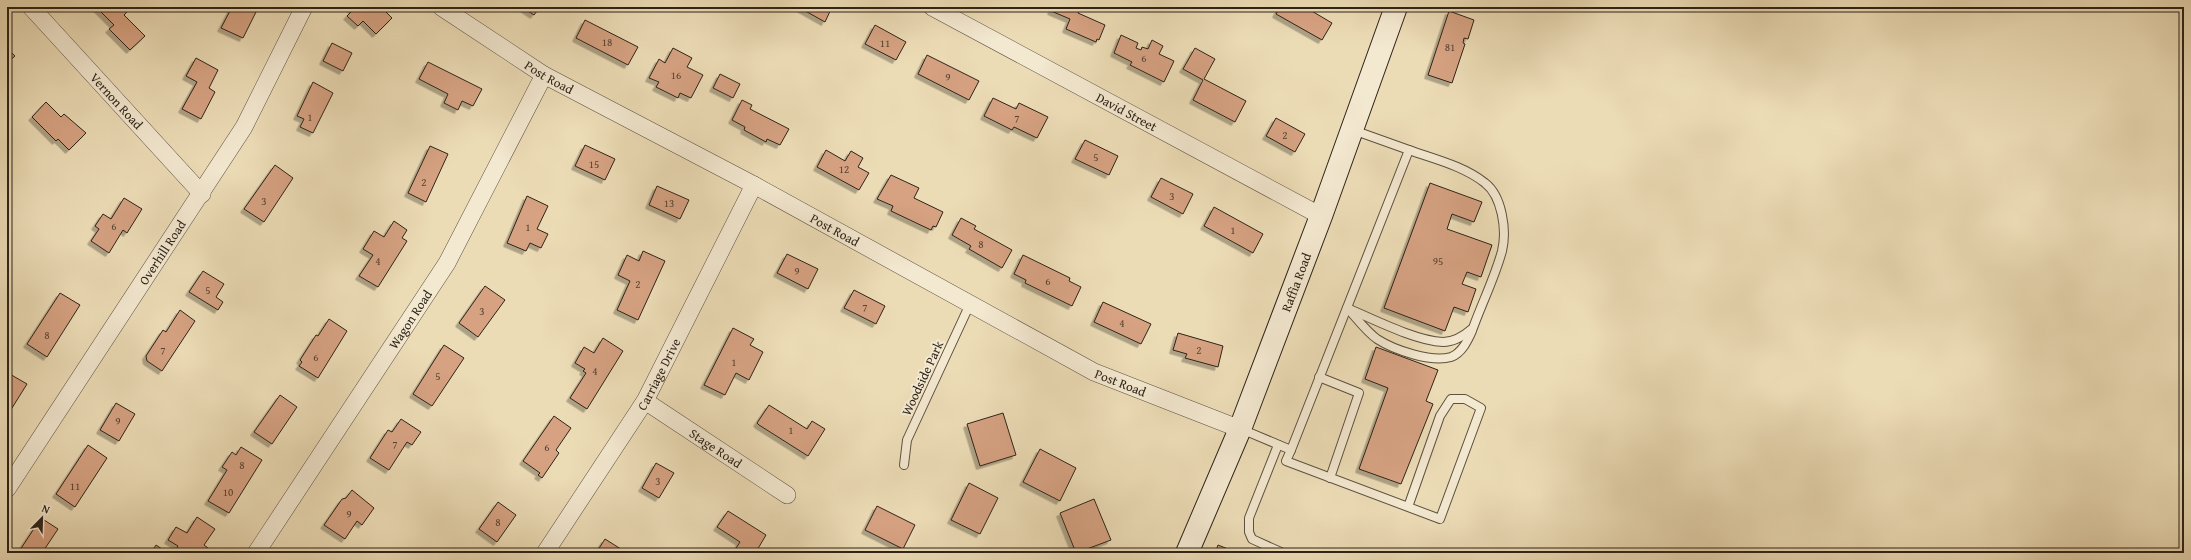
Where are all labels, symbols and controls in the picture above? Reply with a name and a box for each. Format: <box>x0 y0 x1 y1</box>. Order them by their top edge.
house number: 18 <box>602 34 612 50</box>
house number: 11 <box>880 35 890 51</box>
house number: 81 <box>1445 39 1455 55</box>
house number: 6 <box>1141 50 1147 66</box>
street label: Post Road <box>521 56 577 99</box>
house number: 16 <box>671 67 681 83</box>
street label: Vernon Road <box>86 69 147 134</box>
house number: 9 <box>945 69 951 85</box>
street label: David Street <box>1093 88 1161 136</box>
house number: 1 <box>307 109 313 125</box>
house number: 7 <box>1014 110 1020 126</box>
house number: 2 <box>1282 127 1288 143</box>
house number: 5 <box>1093 149 1099 165</box>
house number: 15 <box>589 156 599 172</box>
house number: 12 <box>839 161 849 177</box>
house number: 2 <box>421 174 427 190</box>
house number: 3 <box>1169 188 1175 204</box>
house number: 3 <box>261 193 267 209</box>
house number: 13 <box>664 195 674 211</box>
street label: Post Road <box>807 209 863 251</box>
street label: Overhill Road <box>134 216 191 289</box>
house number: 6 <box>111 218 117 234</box>
house number: 1 <box>525 219 531 235</box>
house number: 1 <box>1230 222 1236 238</box>
house number: 8 <box>978 236 984 252</box>
street label: Raffia Road <box>1276 250 1316 315</box>
house number: 4 <box>375 253 381 269</box>
house number: 95 <box>1433 253 1443 269</box>
house number: 9 <box>794 263 800 279</box>
house number: 6 <box>1045 273 1051 289</box>
house number: 2 <box>635 276 641 292</box>
house number: 5 <box>205 282 211 298</box>
street label: Wagon Road <box>384 286 437 353</box>
house number: 7 <box>862 299 868 315</box>
house number: 3 <box>479 303 485 319</box>
house number: 4 <box>1119 315 1125 331</box>
house number: 8 <box>44 327 50 343</box>
street label: Carriage Drive <box>632 335 685 414</box>
street label: Woodside Park <box>897 337 948 419</box>
house number: 7 <box>160 342 166 358</box>
house number: 2 <box>1196 342 1202 358</box>
house number: 6 <box>313 349 319 365</box>
house number: 1 <box>731 354 737 370</box>
house number: 4 <box>592 363 598 379</box>
street label: Post Road <box>1092 364 1149 401</box>
house number: 5 <box>435 368 441 384</box>
house number: 9 <box>115 413 121 429</box>
house number: 1 <box>788 422 794 438</box>
street label: Stage Road <box>685 424 746 473</box>
house number: 7 <box>392 436 398 452</box>
house number: 6 <box>544 439 550 455</box>
house number: 8 <box>239 457 245 473</box>
house number: 3 <box>655 473 661 489</box>
house number: 11 <box>70 478 80 494</box>
house number: 10 <box>223 484 233 500</box>
north arrow <box>22 498 62 538</box>
text: N <box>39 500 53 518</box>
house number: 9 <box>346 506 352 522</box>
house number: 8 <box>495 514 501 530</box>

